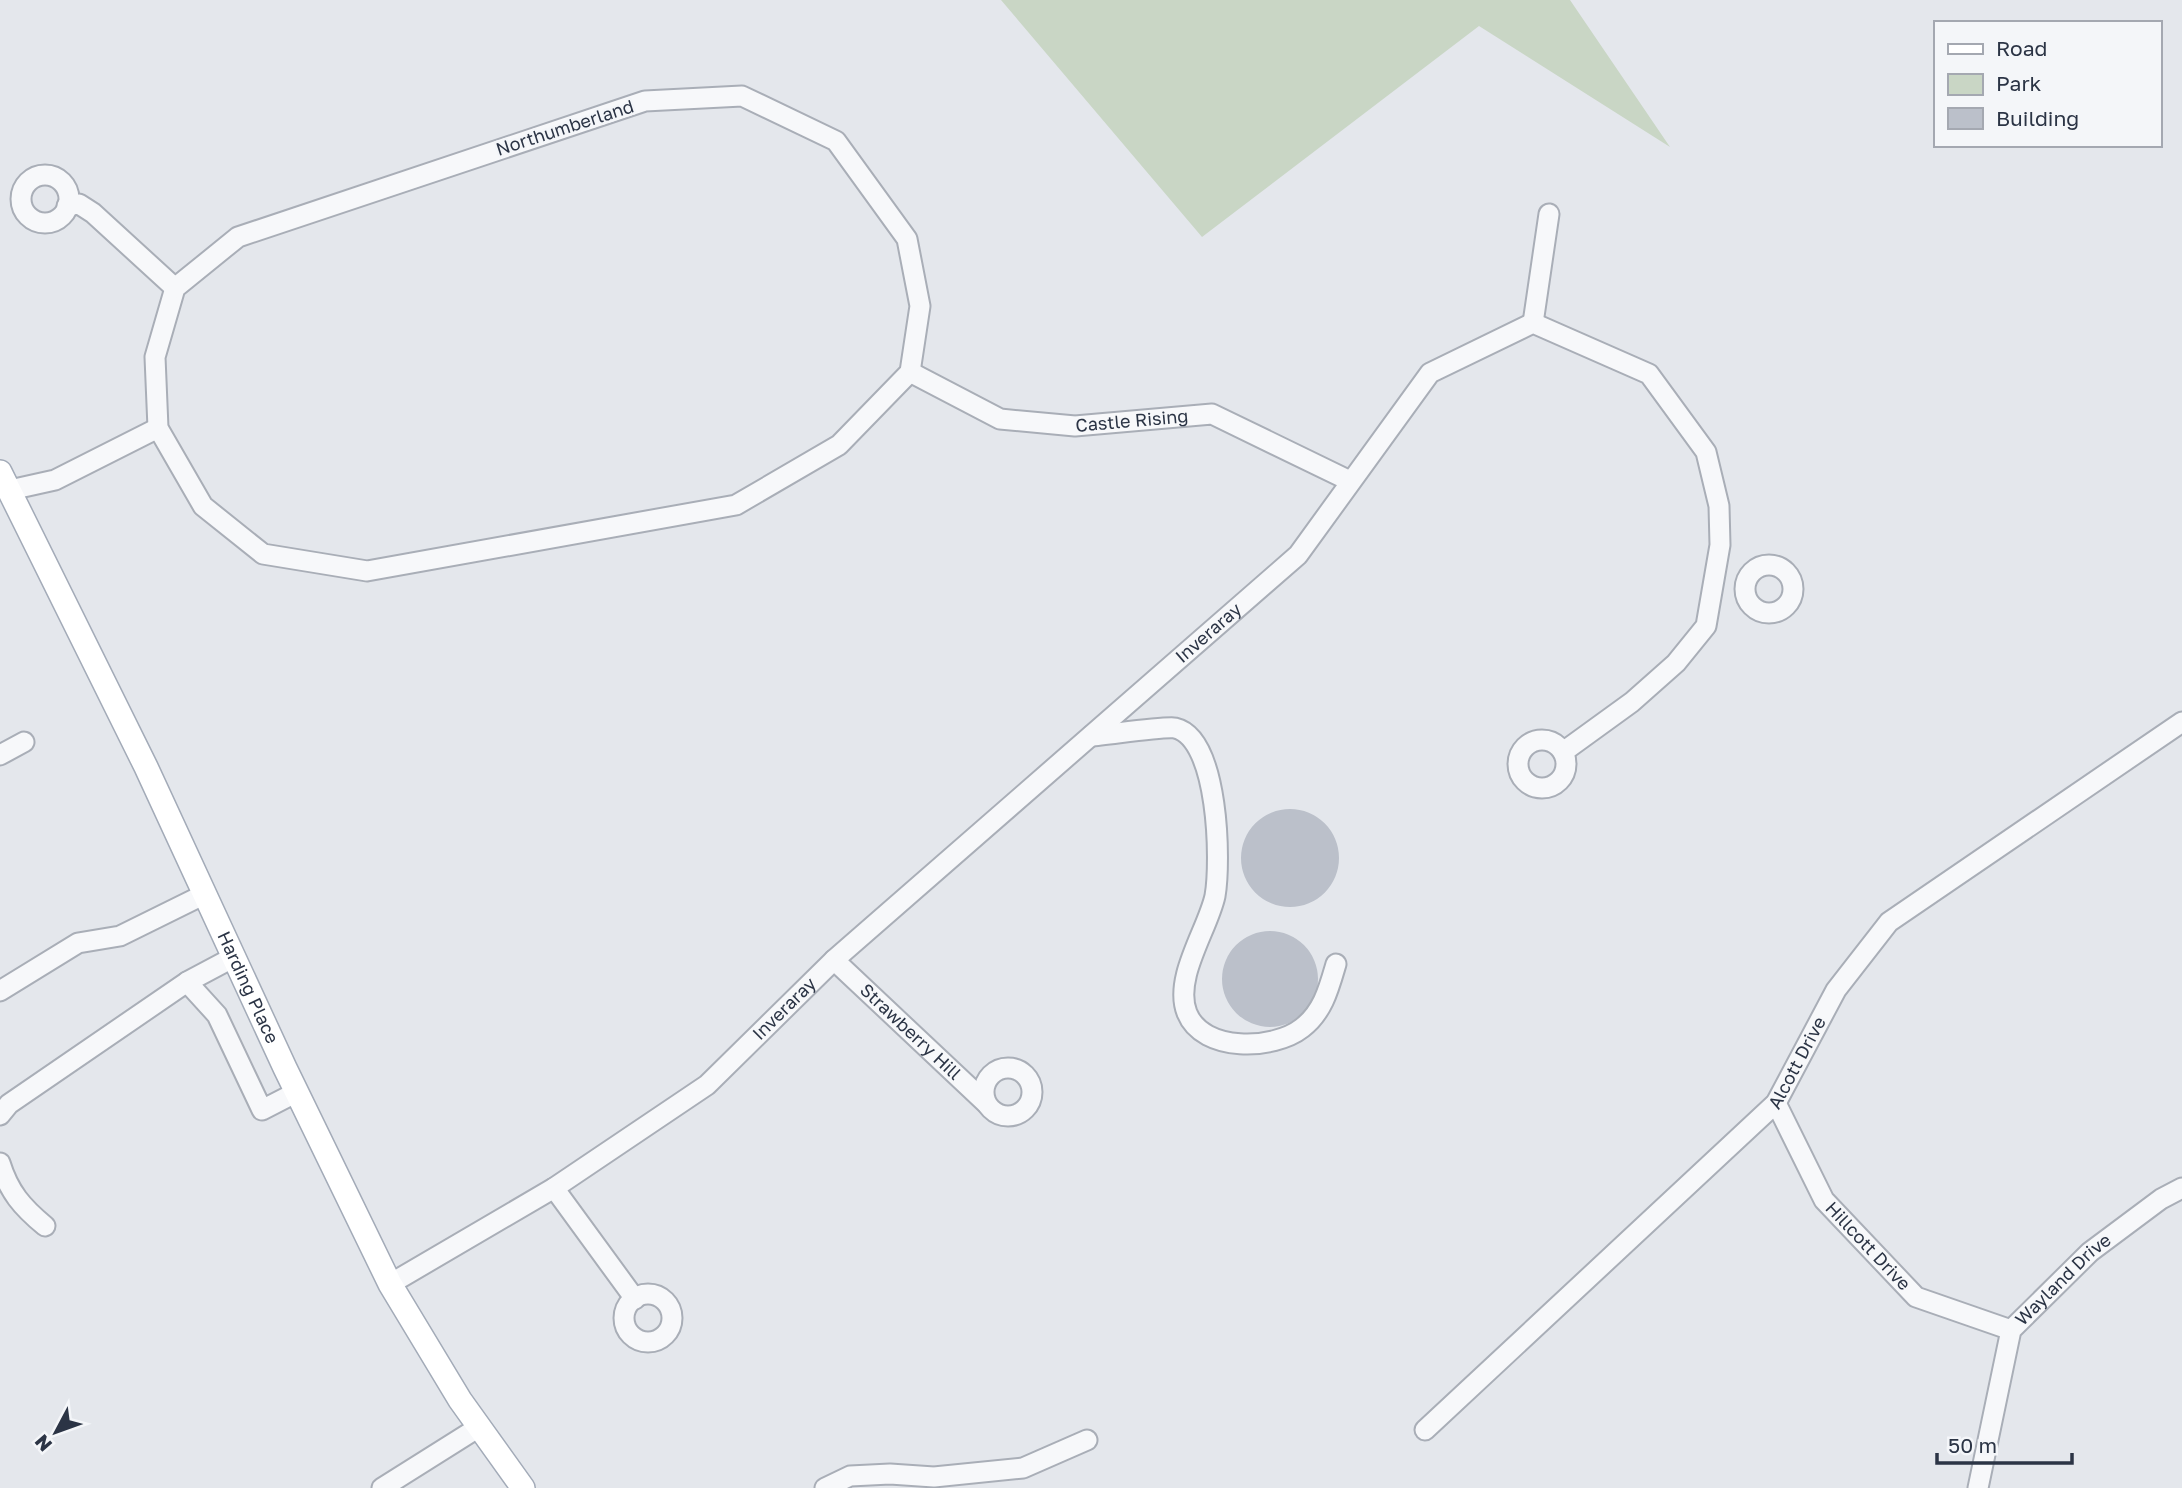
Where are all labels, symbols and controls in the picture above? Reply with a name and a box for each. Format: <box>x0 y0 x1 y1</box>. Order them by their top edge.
legend <box>1934 21 2161 147</box>
text: Road <box>1996 35 2047 61</box>
text: Park <box>1996 70 2042 96</box>
street label: Northumberland <box>493 94 636 160</box>
text: Building <box>1996 105 2079 131</box>
street label: Castle Rising <box>1074 404 1189 436</box>
street label: Inveraray <box>1171 598 1246 667</box>
street label: Harding Place <box>213 927 284 1047</box>
street label: Inveraray <box>747 972 820 1044</box>
street label: Strawberry Hill <box>856 978 966 1084</box>
street label: Alcott Drive <box>1763 1013 1830 1112</box>
street label: Hillcott Drive <box>1821 1197 1916 1294</box>
street label: Wayland Drive <box>2010 1228 2115 1330</box>
north arrow <box>21 1397 91 1467</box>
scale bar <box>1937 1422 2072 1466</box>
text: N <box>29 1430 56 1456</box>
text: 50 m <box>1948 1432 1997 1458</box>

